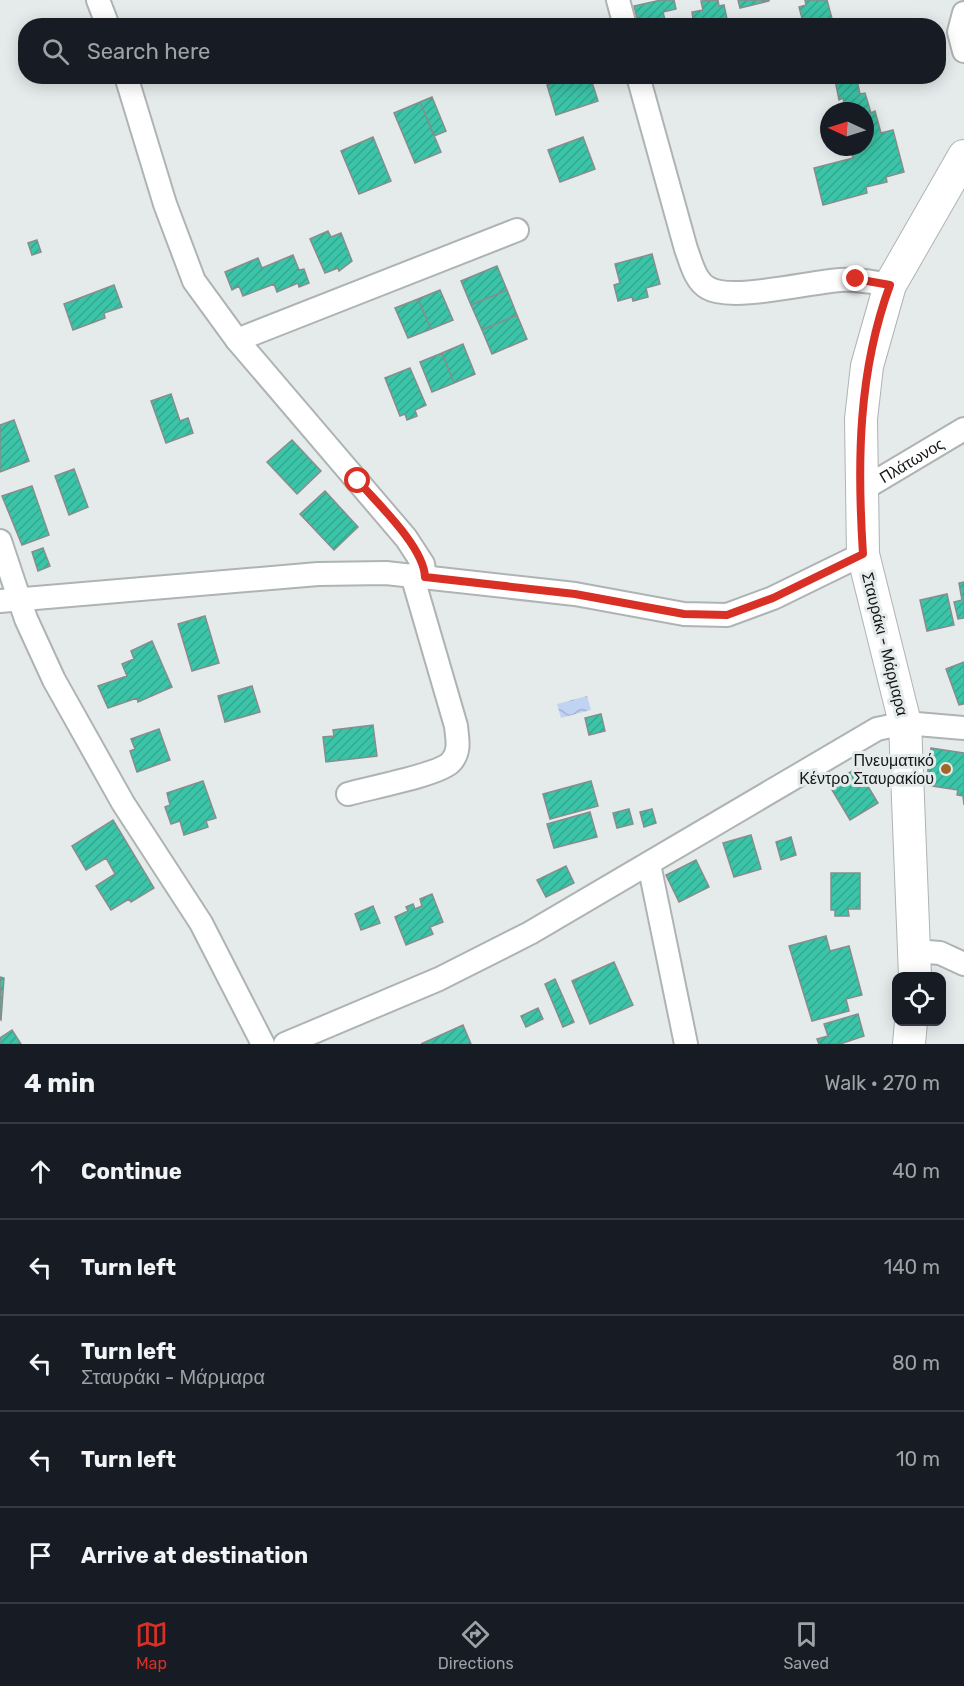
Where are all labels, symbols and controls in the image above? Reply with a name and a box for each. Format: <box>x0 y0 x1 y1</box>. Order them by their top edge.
search box <box>18 18 946 84</box>
icon: search <box>39 35 72 68</box>
text: Search here <box>87 38 210 65</box>
north arrow <box>820 102 874 156</box>
route end <box>842 265 868 291</box>
street label: Πλάτωνος <box>876 434 947 487</box>
route start <box>344 467 370 493</box>
street label: Σταυράκι - Μάρμαρα <box>858 570 912 718</box>
place label: Πνευματικό Κέντρο Σταυρακίου <box>799 751 934 788</box>
marker: Πνευματικό Κέντρο Σταυρακίου <box>939 762 953 776</box>
map controls <box>892 972 946 1026</box>
button: locate <box>892 972 946 1026</box>
text: 4 min <box>24 1068 95 1099</box>
text: Walk · 270 m <box>825 1071 940 1095</box>
icon: ahead <box>24 1155 57 1188</box>
text: Continue <box>81 1158 182 1185</box>
text: 40 m <box>892 1159 940 1183</box>
icon: left <box>24 1251 57 1284</box>
text: Turn left <box>81 1254 176 1281</box>
text: 140 m <box>884 1255 940 1279</box>
text: Turn left <box>81 1338 176 1365</box>
icon: left <box>24 1347 57 1380</box>
text: 80 m <box>892 1351 940 1375</box>
text: Σταυράκι - Μάρμαρα <box>81 1365 265 1389</box>
icon: left <box>24 1443 57 1476</box>
text: Turn left <box>81 1446 176 1473</box>
text: 10 m <box>896 1447 940 1471</box>
icon: arrive <box>24 1539 57 1572</box>
text: Arrive at destination <box>81 1542 308 1569</box>
tab: Map <box>135 1618 168 1673</box>
tab: Directions <box>438 1618 514 1673</box>
tab: Saved <box>783 1618 829 1673</box>

